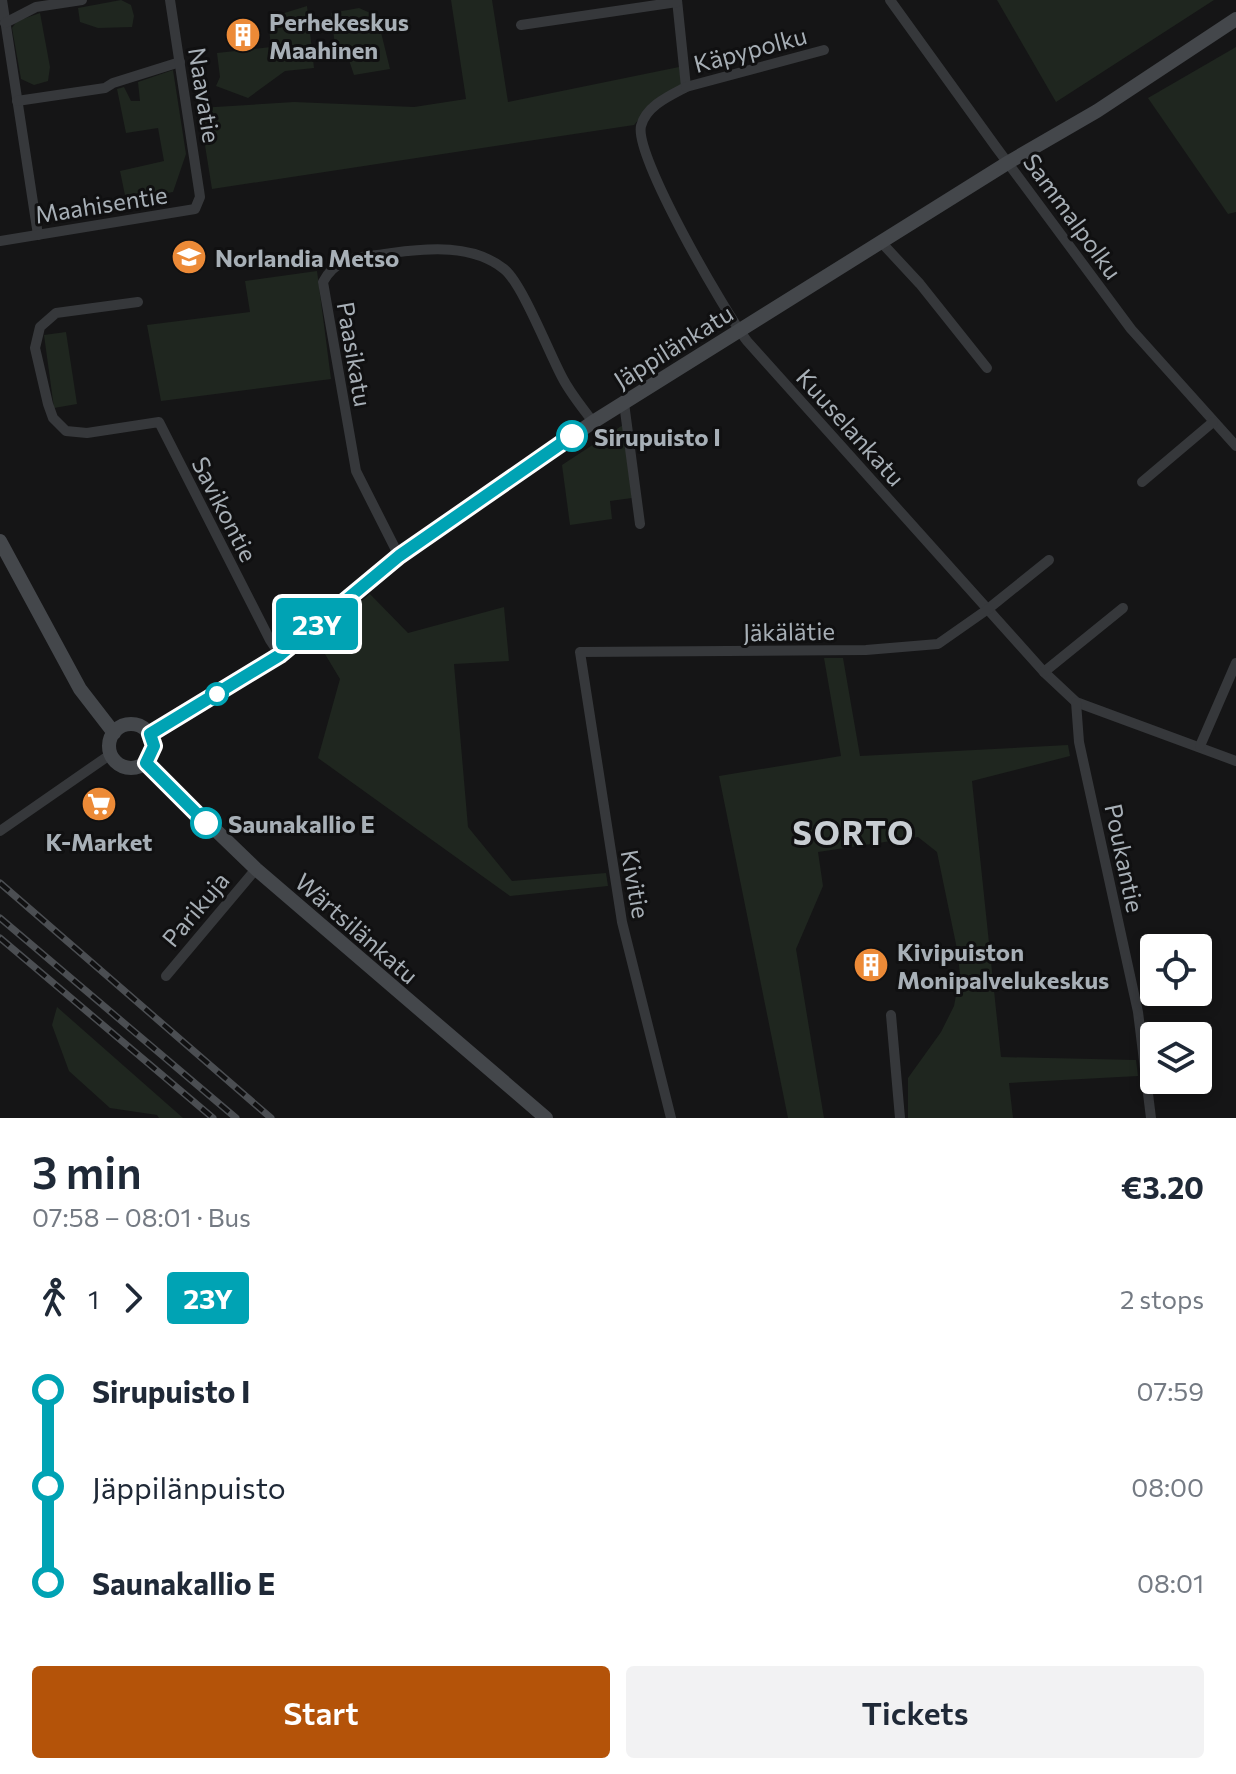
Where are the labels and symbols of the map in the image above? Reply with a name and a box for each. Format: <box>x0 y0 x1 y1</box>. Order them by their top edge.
place label: Perhekeskus Maahinen <box>269 7 409 64</box>
building icon: Perhekeskus Maahinen <box>224 16 262 54</box>
street label: Käpypolku <box>690 20 810 78</box>
street label: Naavatie <box>183 45 227 145</box>
street label: Sammalpolku <box>1018 148 1128 284</box>
street label: Maahisentie <box>33 179 169 229</box>
school or university icon: Norlandia Metso <box>170 238 208 276</box>
place label: Norlandia Metso <box>215 243 399 272</box>
street label: Jäppilänkatu <box>608 298 738 394</box>
street label: Paasikatu <box>332 299 378 409</box>
street label: Kuuselankatu <box>791 363 911 491</box>
marker: Sirupuisto I <box>557 421 587 451</box>
place label: Sirupuisto I <box>594 422 721 451</box>
street label: Savikontie <box>186 452 264 566</box>
line badge: 23Y <box>271 598 363 650</box>
street label: Jäkälätie <box>743 616 835 646</box>
unlabelled marker <box>206 683 228 705</box>
supermarket icon: K-Market <box>80 785 118 823</box>
street label: Poukantie <box>1099 801 1151 915</box>
marker: Saunakallio E <box>191 808 221 838</box>
place label: Saunakallio E <box>228 809 375 838</box>
district label: SORTO <box>793 812 915 852</box>
place label: K-Market <box>46 827 152 856</box>
street label: Kivitie <box>616 847 656 921</box>
street label: Parikuja <box>155 866 235 952</box>
street label: Wärtsilänkatu <box>290 867 424 989</box>
place label: Kivipuiston Monipalvelukeskus <box>897 937 1109 994</box>
building icon: Kivipuiston Monipalvelukeskus <box>852 946 890 984</box>

